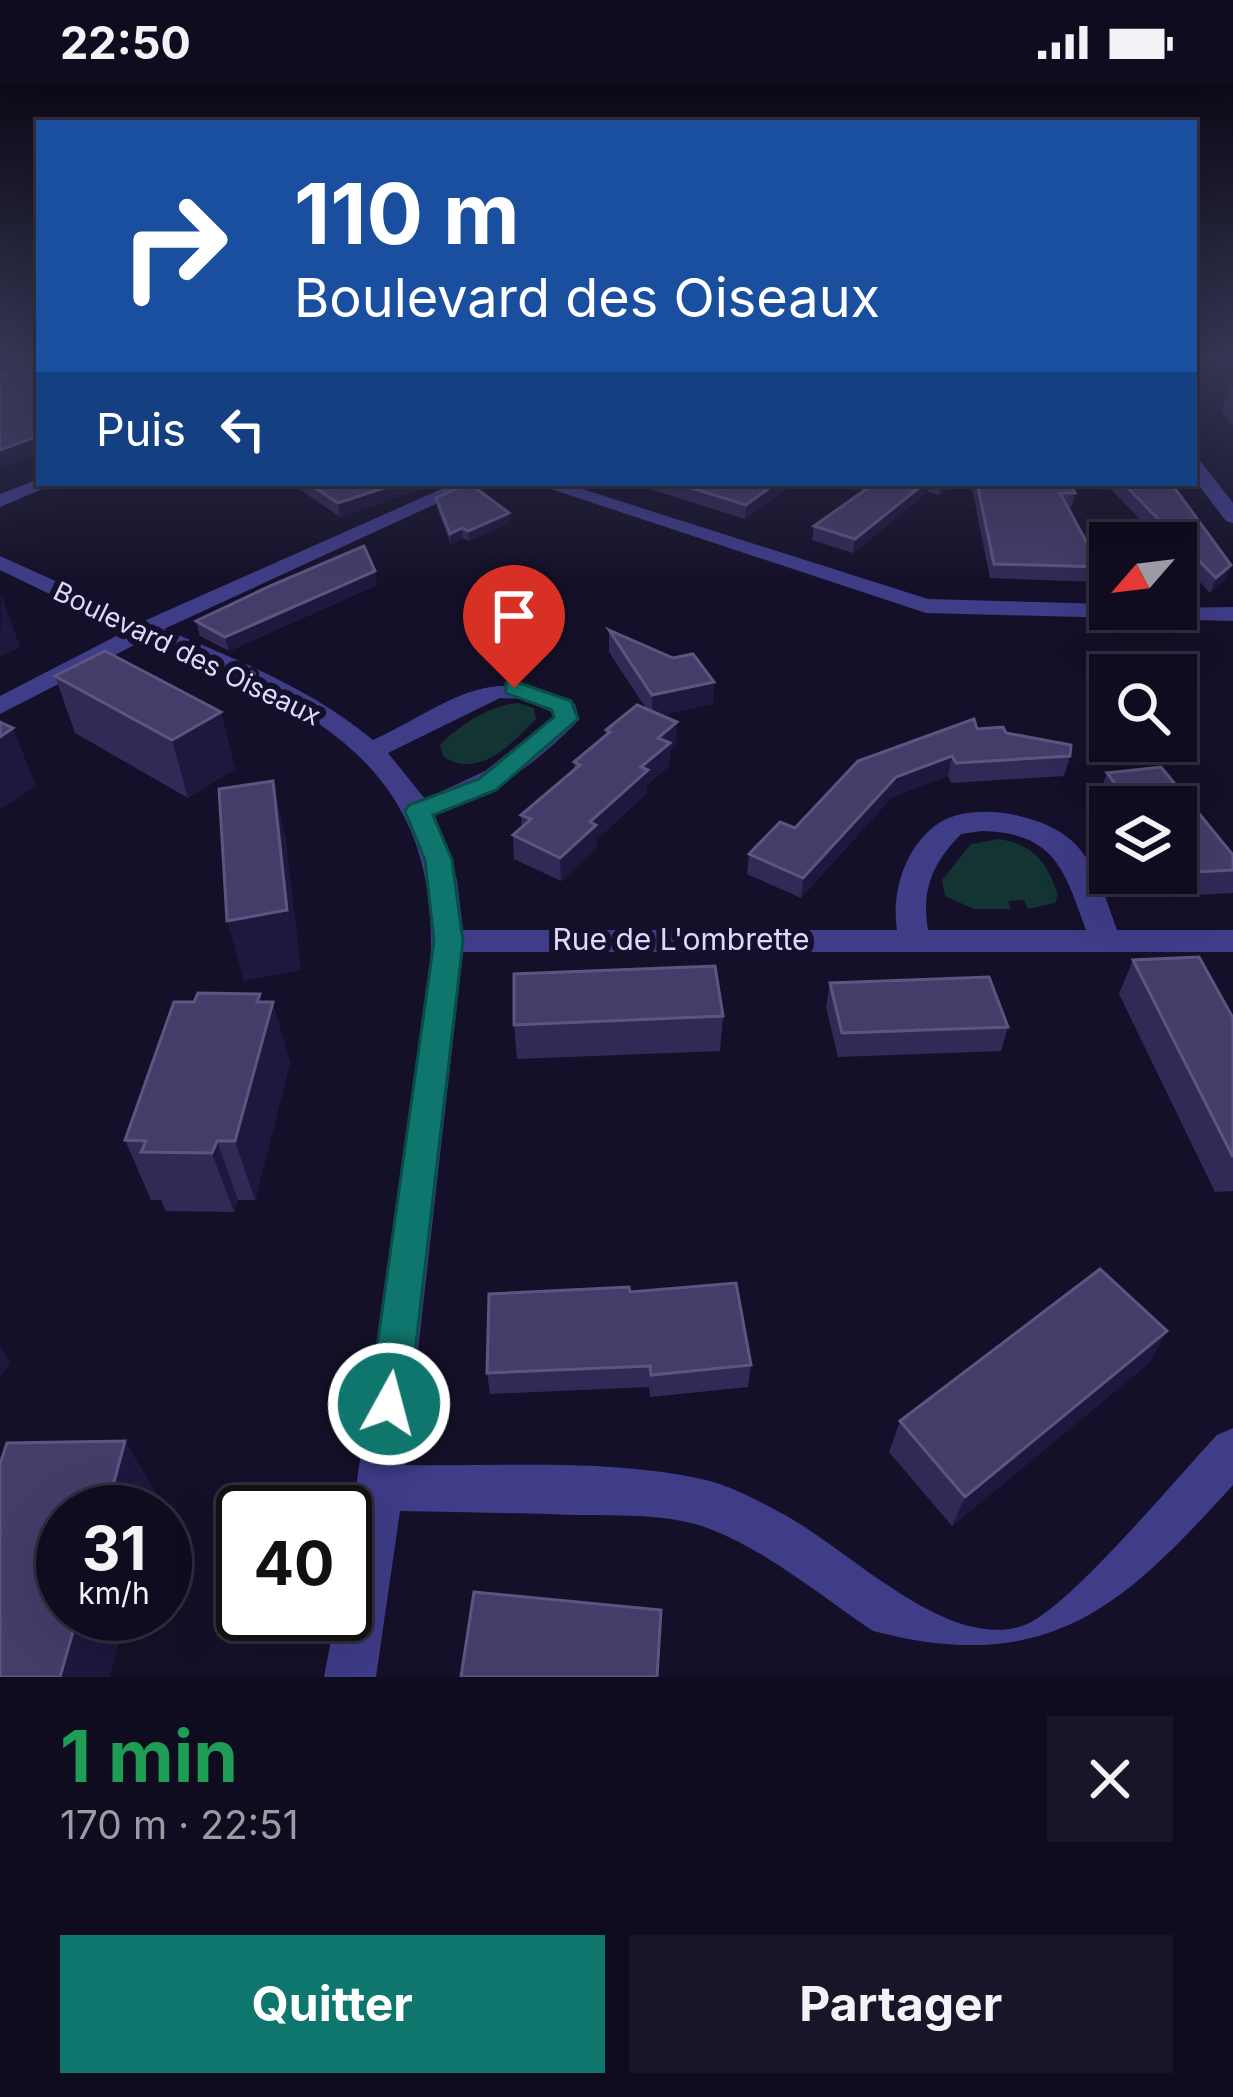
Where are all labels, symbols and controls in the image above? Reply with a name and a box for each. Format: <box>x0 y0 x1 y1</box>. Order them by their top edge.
text: 22:50 <box>60 15 191 70</box>
text: 110 m <box>294 163 520 264</box>
icon: right <box>96 168 252 324</box>
text: Boulevard des Oiseaux <box>294 265 880 330</box>
icon: left <box>210 396 276 462</box>
text: Puis <box>96 402 186 457</box>
north arrow <box>1089 522 1197 630</box>
map controls <box>1089 522 1197 894</box>
pin <box>463 565 565 688</box>
street label: Boulevard des Oiseaux <box>48 574 326 733</box>
icon: arrive <box>481 583 547 649</box>
button: search <box>1089 654 1197 762</box>
button: layers <box>1089 786 1197 894</box>
street label: Rue de L'ombrette <box>552 921 810 957</box>
position arrow <box>326 1341 452 1467</box>
speed limit sign: 40 <box>216 1485 372 1641</box>
text: 31 <box>82 1512 146 1584</box>
text: km/h <box>78 1575 150 1611</box>
text: 1 min <box>60 1712 238 1799</box>
button: close <box>1047 1716 1173 1842</box>
text: 170 m · 22:51 <box>60 1801 299 1848</box>
button: Quitter <box>60 1935 605 2073</box>
button: Partager <box>629 1935 1173 2073</box>

